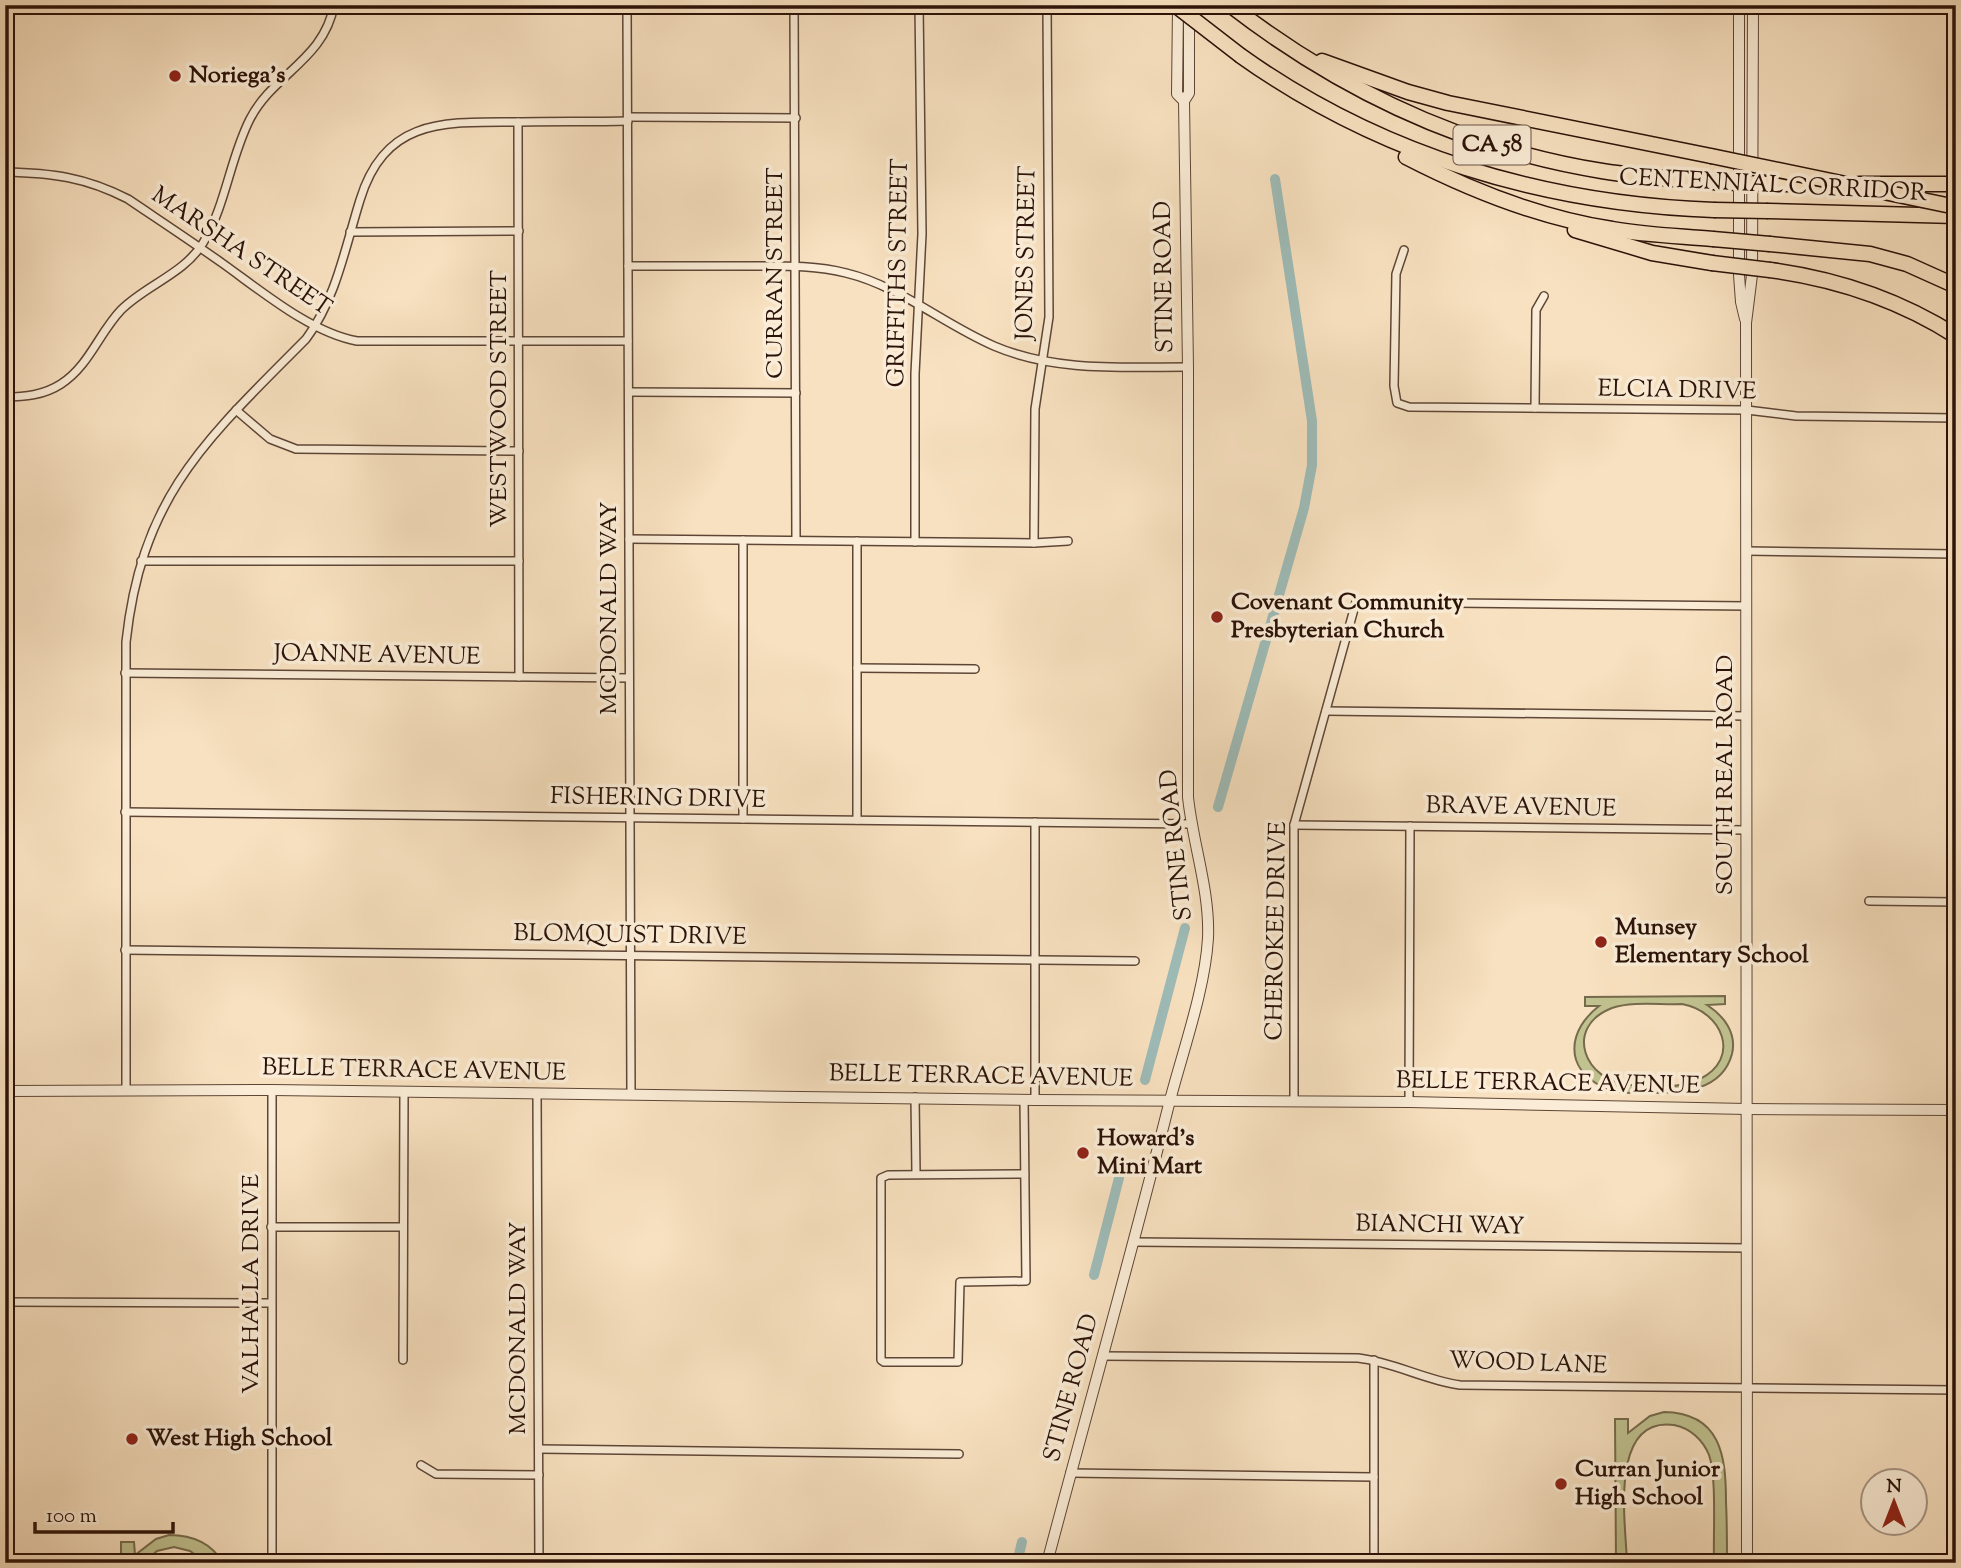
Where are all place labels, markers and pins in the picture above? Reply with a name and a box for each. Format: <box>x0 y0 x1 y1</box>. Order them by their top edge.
place label: Noriega's <box>189 59 285 93</box>
marker: Noriega's <box>167 68 183 84</box>
place label: Covenant Community Presbyterian Church <box>1231 586 1464 648</box>
marker: Covenant Community Presbyterian Church <box>1209 609 1225 625</box>
place label: Munsey Elementary School <box>1615 911 1809 973</box>
marker: Munsey Elementary School <box>1593 934 1609 950</box>
place label: Howard's Mini Mart <box>1097 1122 1203 1184</box>
marker: Howard's Mini Mart <box>1075 1145 1091 1161</box>
place label: West High School <box>146 1422 333 1456</box>
marker: West High School <box>124 1431 140 1447</box>
place label: Curran Junior High School <box>1575 1453 1721 1515</box>
marker: Curran Junior High School <box>1553 1476 1569 1492</box>

